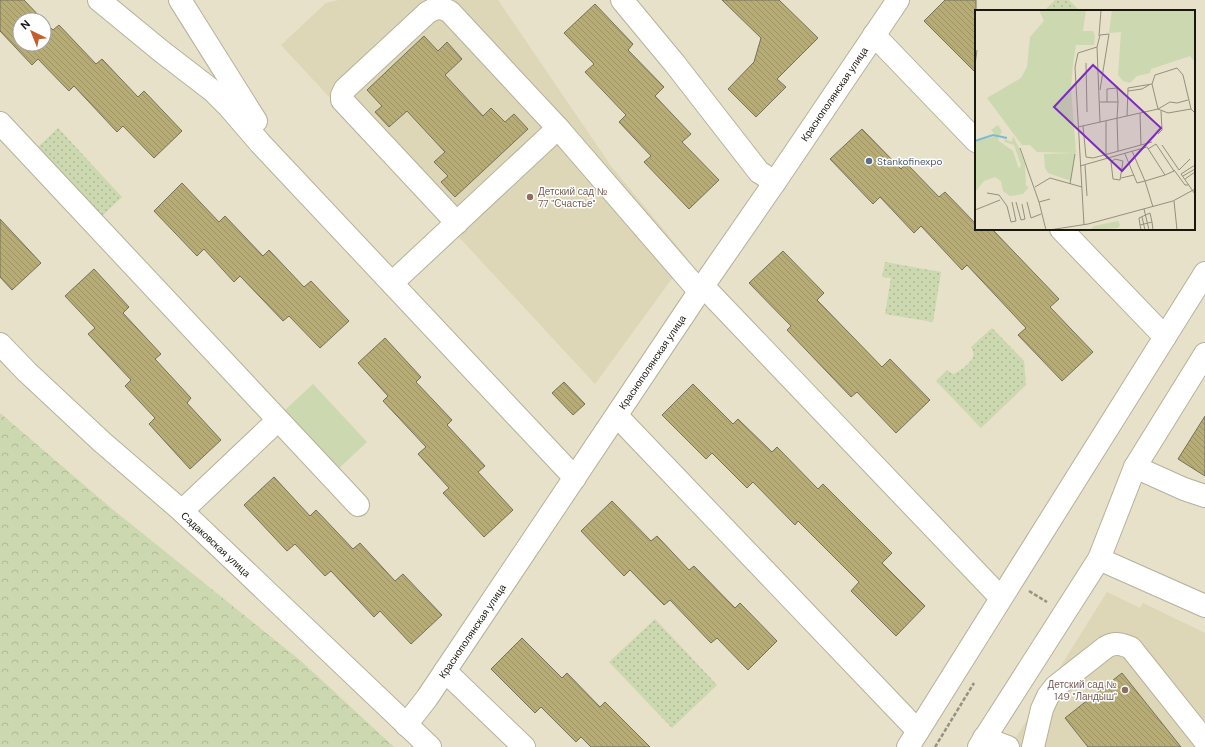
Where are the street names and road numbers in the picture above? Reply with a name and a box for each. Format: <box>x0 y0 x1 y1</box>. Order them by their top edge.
street label: Краснополянская улица <box>798 44 871 144</box>
street label: Краснополянская улица <box>616 312 689 412</box>
street label: Садаковская улица <box>178 509 253 580</box>
street label: Краснополянская улица <box>436 581 509 681</box>

